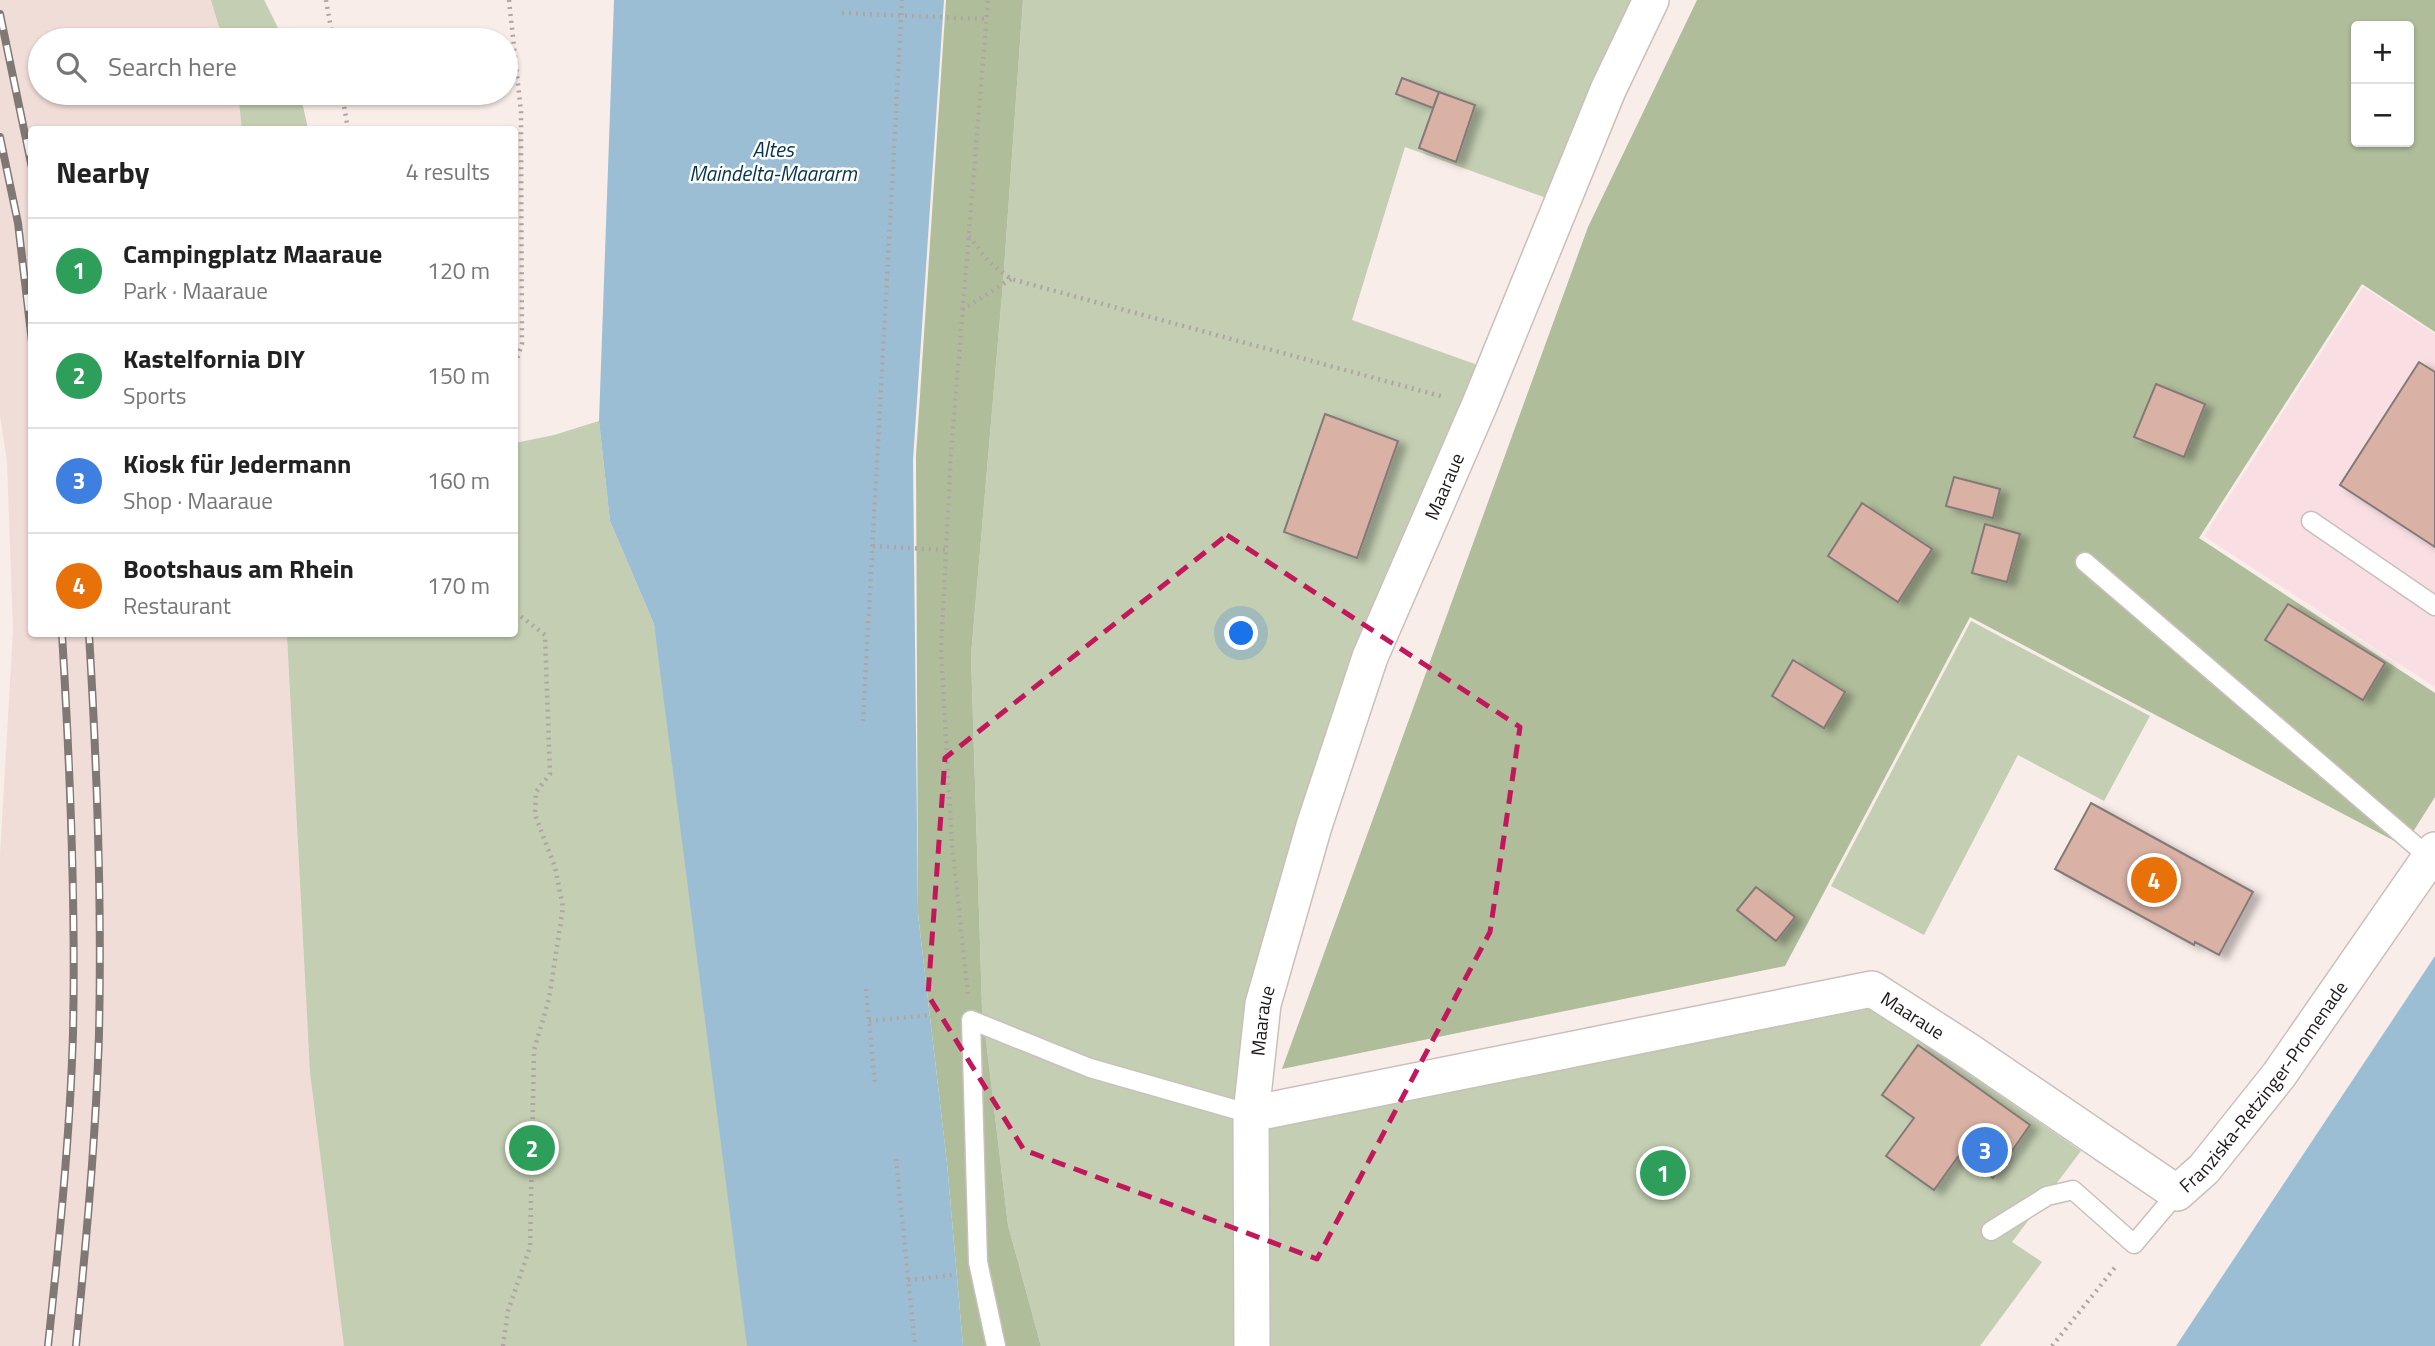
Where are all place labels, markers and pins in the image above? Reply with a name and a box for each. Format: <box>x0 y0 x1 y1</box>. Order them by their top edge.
pin: 4 <box>2131 854 2177 906</box>
pin: 2 <box>509 1122 555 1174</box>
pin: 3 <box>1962 1124 2008 1176</box>
pin: 1 <box>1640 1147 1686 1199</box>

